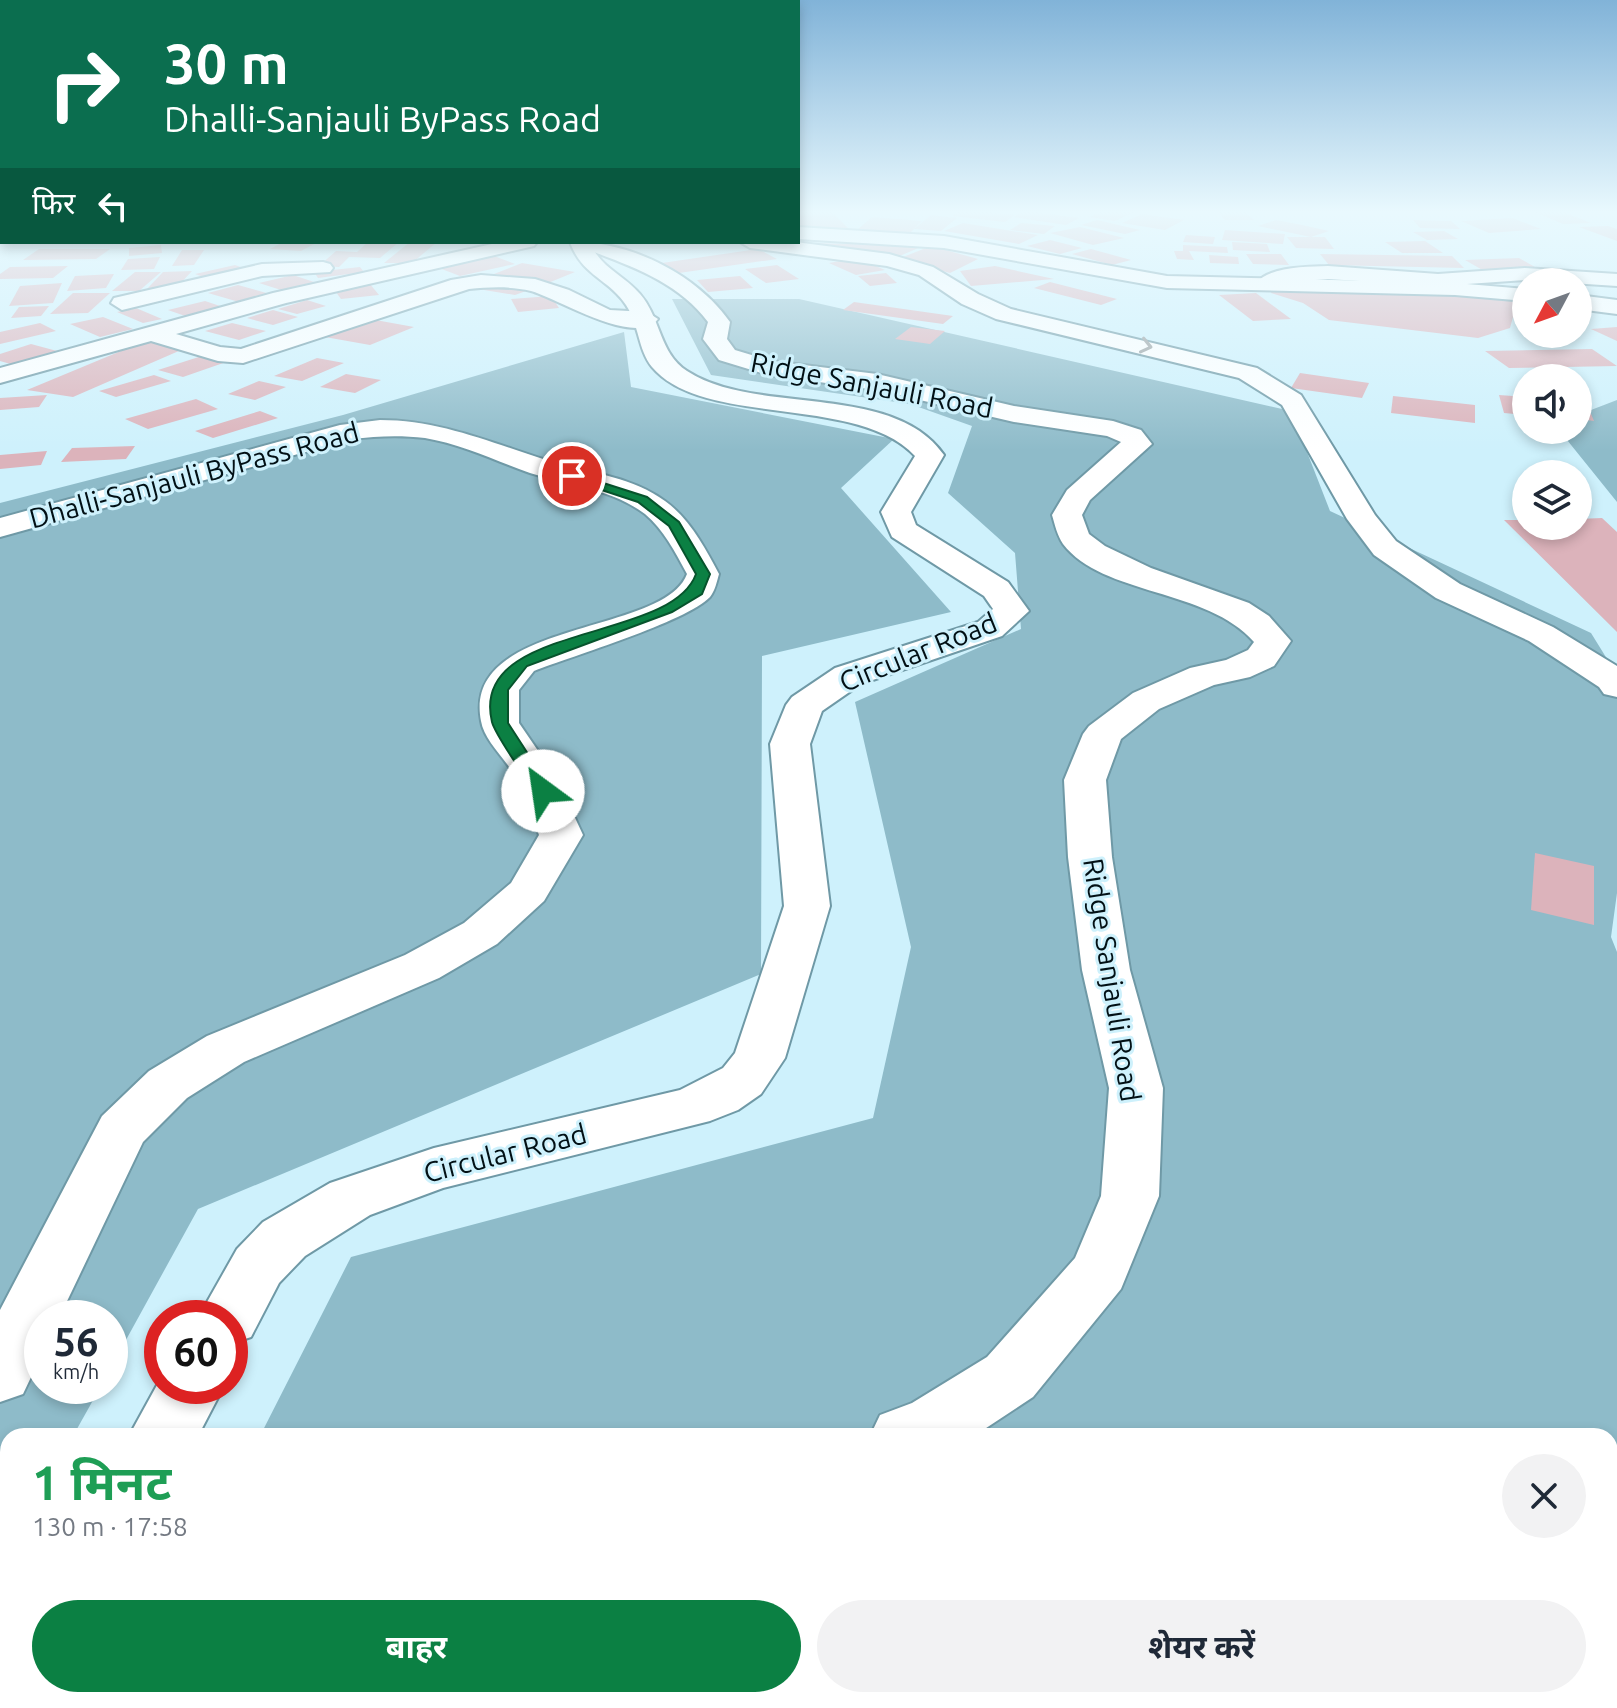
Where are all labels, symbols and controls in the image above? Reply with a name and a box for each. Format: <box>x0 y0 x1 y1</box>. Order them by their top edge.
icon: right <box>32 32 136 136</box>
text: 30 m <box>164 32 289 95</box>
text: Dhalli-Sanjauli ByPass Road <box>164 98 601 139</box>
icon: left <box>91 184 135 228</box>
text: फिर <box>32 186 75 220</box>
north arrow <box>1512 268 1592 348</box>
map controls <box>1512 268 1592 540</box>
one-way arrow <box>1138 337 1152 354</box>
street label: Ridge Sanjauli Road <box>748 346 996 423</box>
button: sound <box>1512 364 1592 444</box>
street label: Dhalli-Sanjauli ByPass Road <box>26 416 362 533</box>
pin <box>538 442 606 510</box>
icon: arrive <box>550 454 594 498</box>
button: layers <box>1512 460 1592 540</box>
street label: Circular Road <box>835 606 1001 697</box>
position arrow <box>501 749 585 833</box>
street label: Ridge Sanjauli Road <box>1078 856 1147 1104</box>
street label: Circular Road <box>420 1117 590 1188</box>
speed limit sign: 60 <box>144 1300 248 1404</box>
text: 56 <box>53 1319 99 1364</box>
text: km/h <box>53 1360 99 1383</box>
button: close <box>1502 1454 1586 1538</box>
text: 1 मिनट <box>32 1455 171 1509</box>
text: 130 m · 17:58 <box>32 1512 188 1541</box>
button: बाहर <box>32 1600 801 1692</box>
button: शेयर करें <box>817 1600 1586 1692</box>

